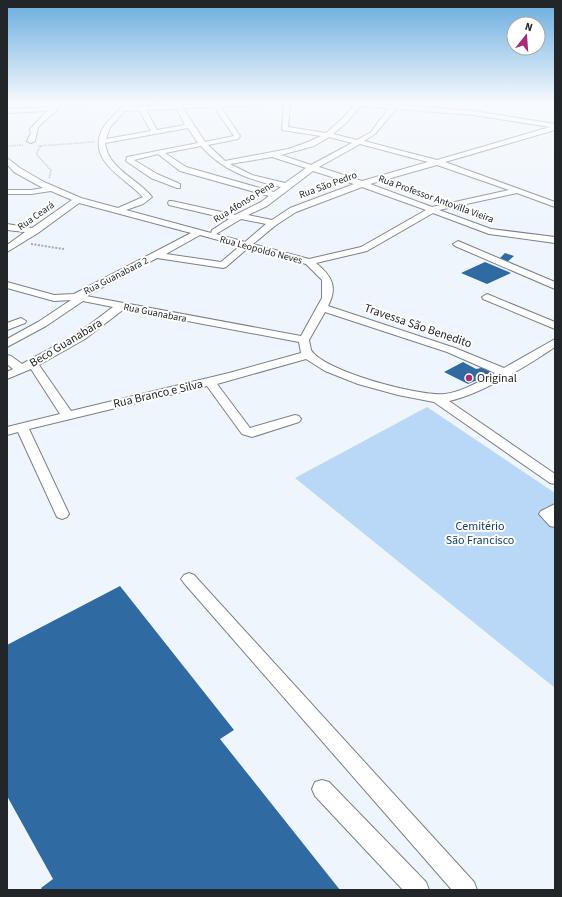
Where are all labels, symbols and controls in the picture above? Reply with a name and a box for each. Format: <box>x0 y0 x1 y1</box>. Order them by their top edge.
north arrow <box>506 16 546 56</box>
text: N <box>523 19 534 35</box>
street label: Rua São Pedro <box>297 168 359 202</box>
street label: Rua Professor Antovilla Vieira <box>376 172 496 226</box>
street label: Rua Afonso Pena <box>211 178 277 226</box>
street label: Rua Ceará <box>15 198 57 234</box>
street label: Rua Leopoldo Neves <box>218 232 304 268</box>
street label: Rua Guanabara 2 <box>81 254 151 298</box>
street label: Rua Guanabara <box>122 300 188 326</box>
street label: Travessa São Benedito <box>362 300 474 352</box>
street label: Beco Guanabara <box>26 315 106 371</box>
place label: Original <box>477 370 517 387</box>
marker: Original <box>464 373 474 383</box>
street label: Rua Branco e Silva <box>111 375 205 413</box>
park label: Cemitério São Francisco <box>446 518 514 549</box>

